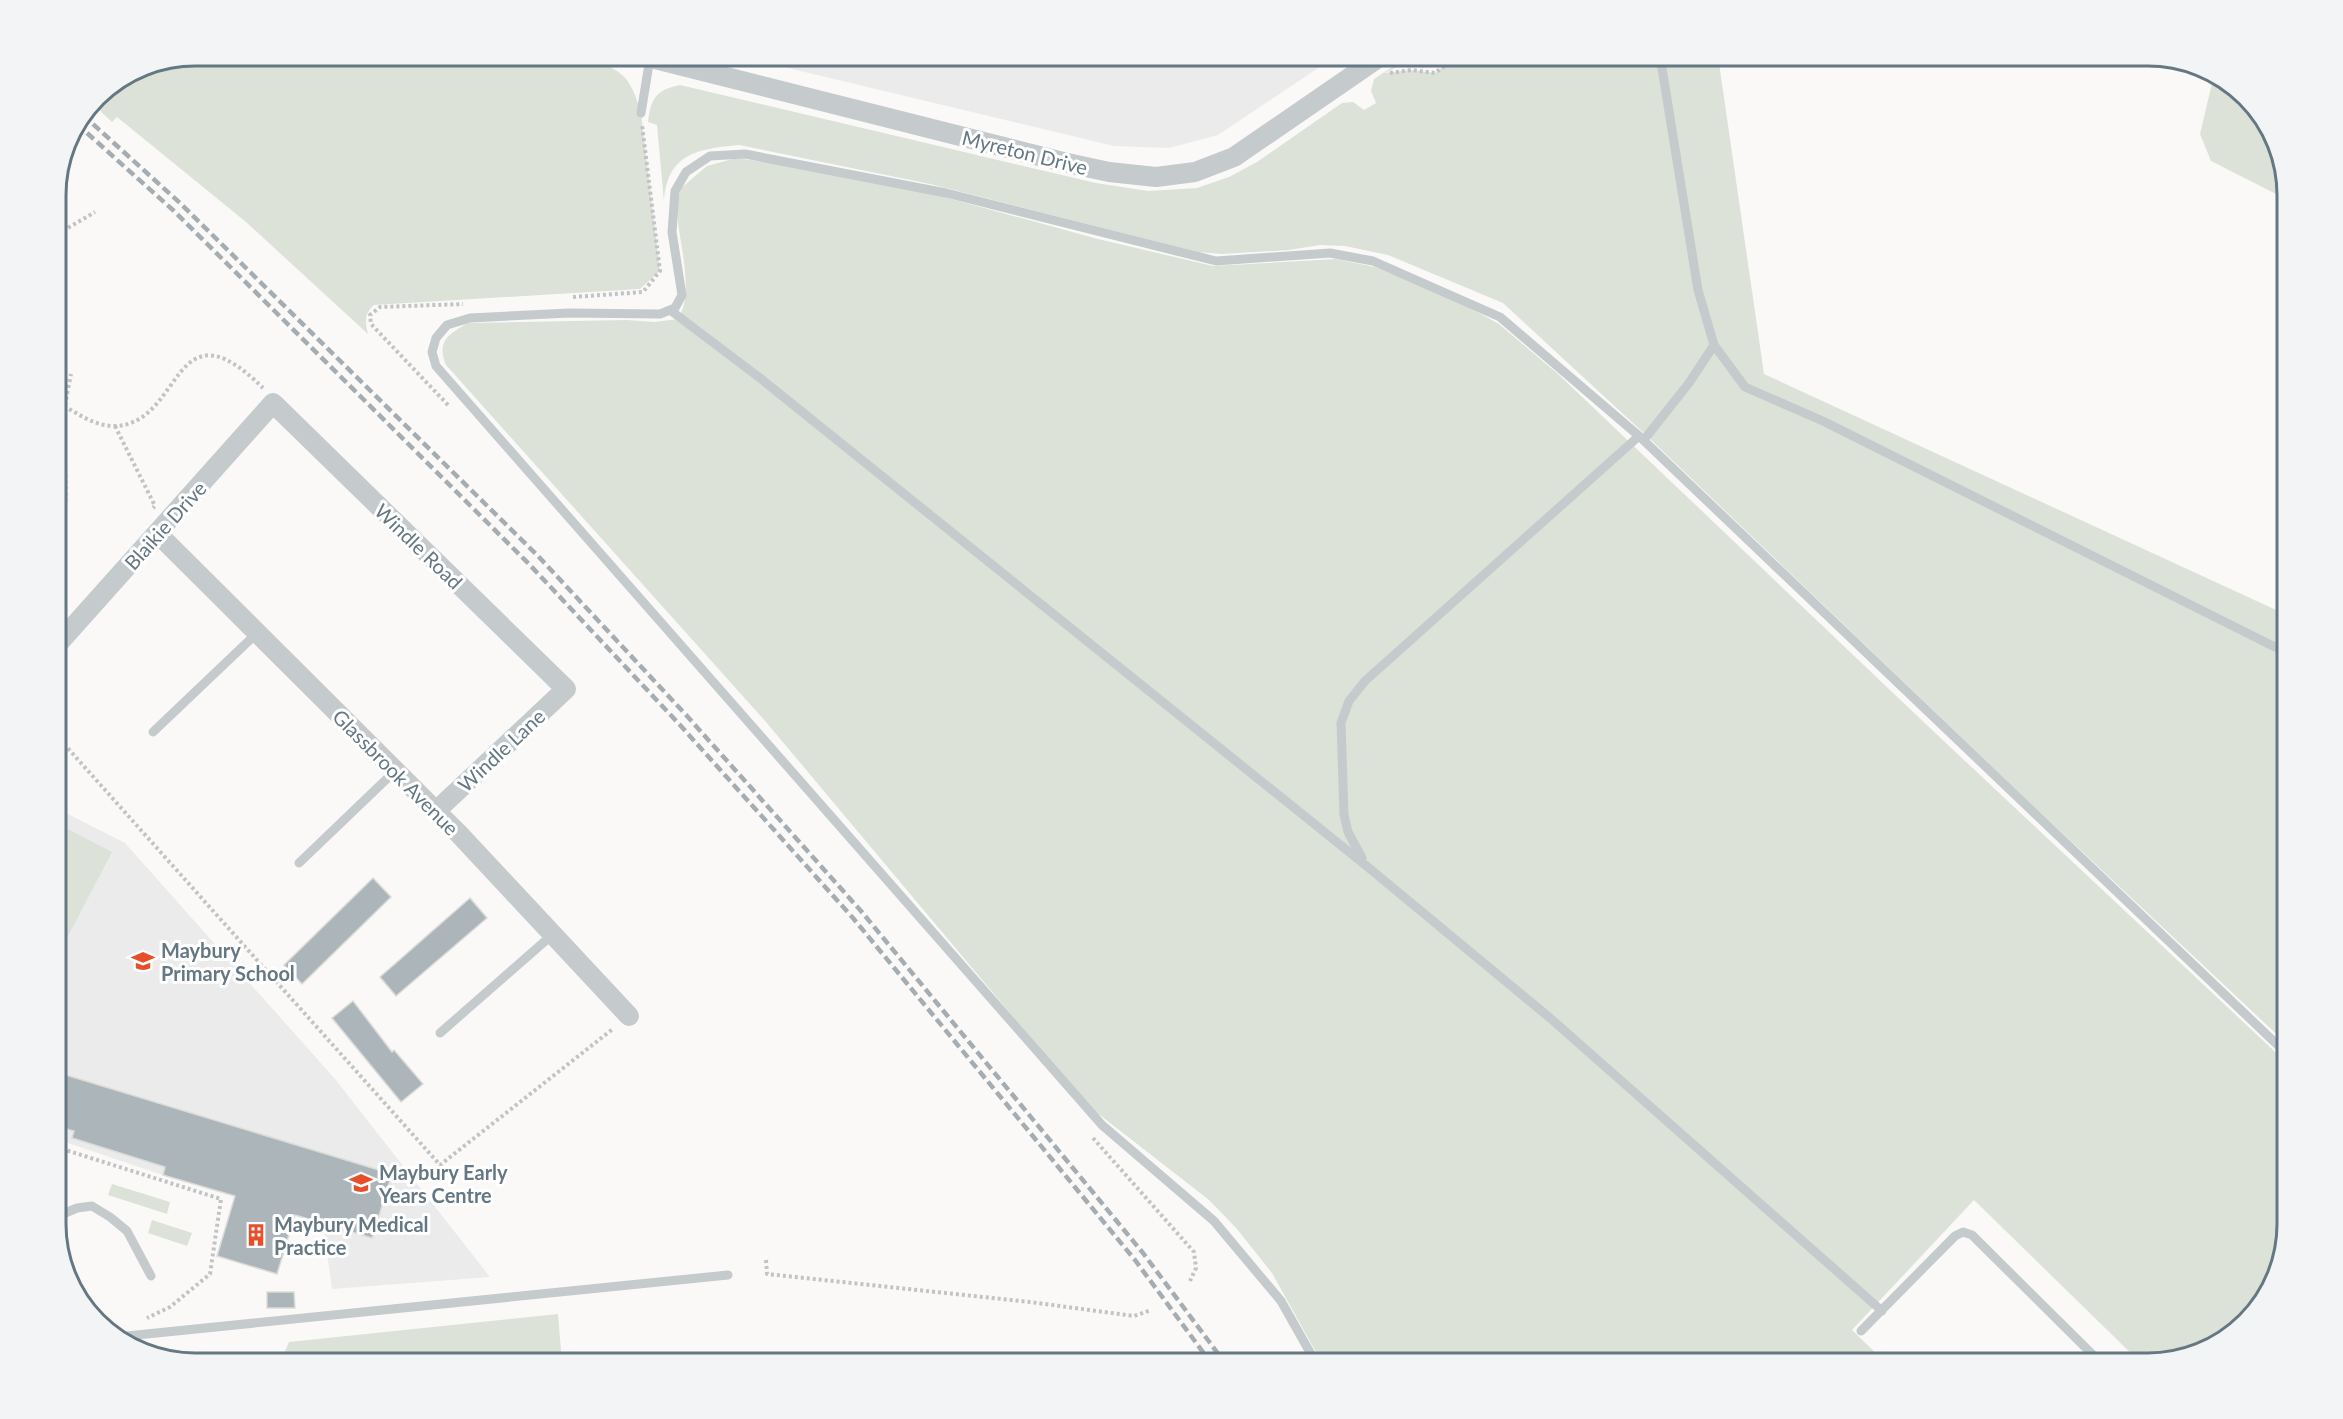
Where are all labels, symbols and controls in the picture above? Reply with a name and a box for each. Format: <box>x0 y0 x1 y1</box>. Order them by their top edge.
street label: Myreton Drive <box>960 125 1090 179</box>
street label: Blaikie Drive <box>119 476 211 574</box>
street label: Windle Road <box>370 498 468 594</box>
street label: Glassbrook Avenue <box>328 704 464 840</box>
street label: Windle Lane <box>453 704 549 796</box>
place label: Maybury Primary School <box>161 938 295 985</box>
school or university icon: Maybury Primary School <box>130 948 156 974</box>
place label: Maybury Early Years Centre <box>378 1160 508 1207</box>
school or university icon: Maybury Early Years Centre <box>348 1170 374 1196</box>
place label: Maybury Medical Practice <box>274 1212 429 1259</box>
building icon: Maybury Medical Practice <box>243 1222 269 1248</box>

